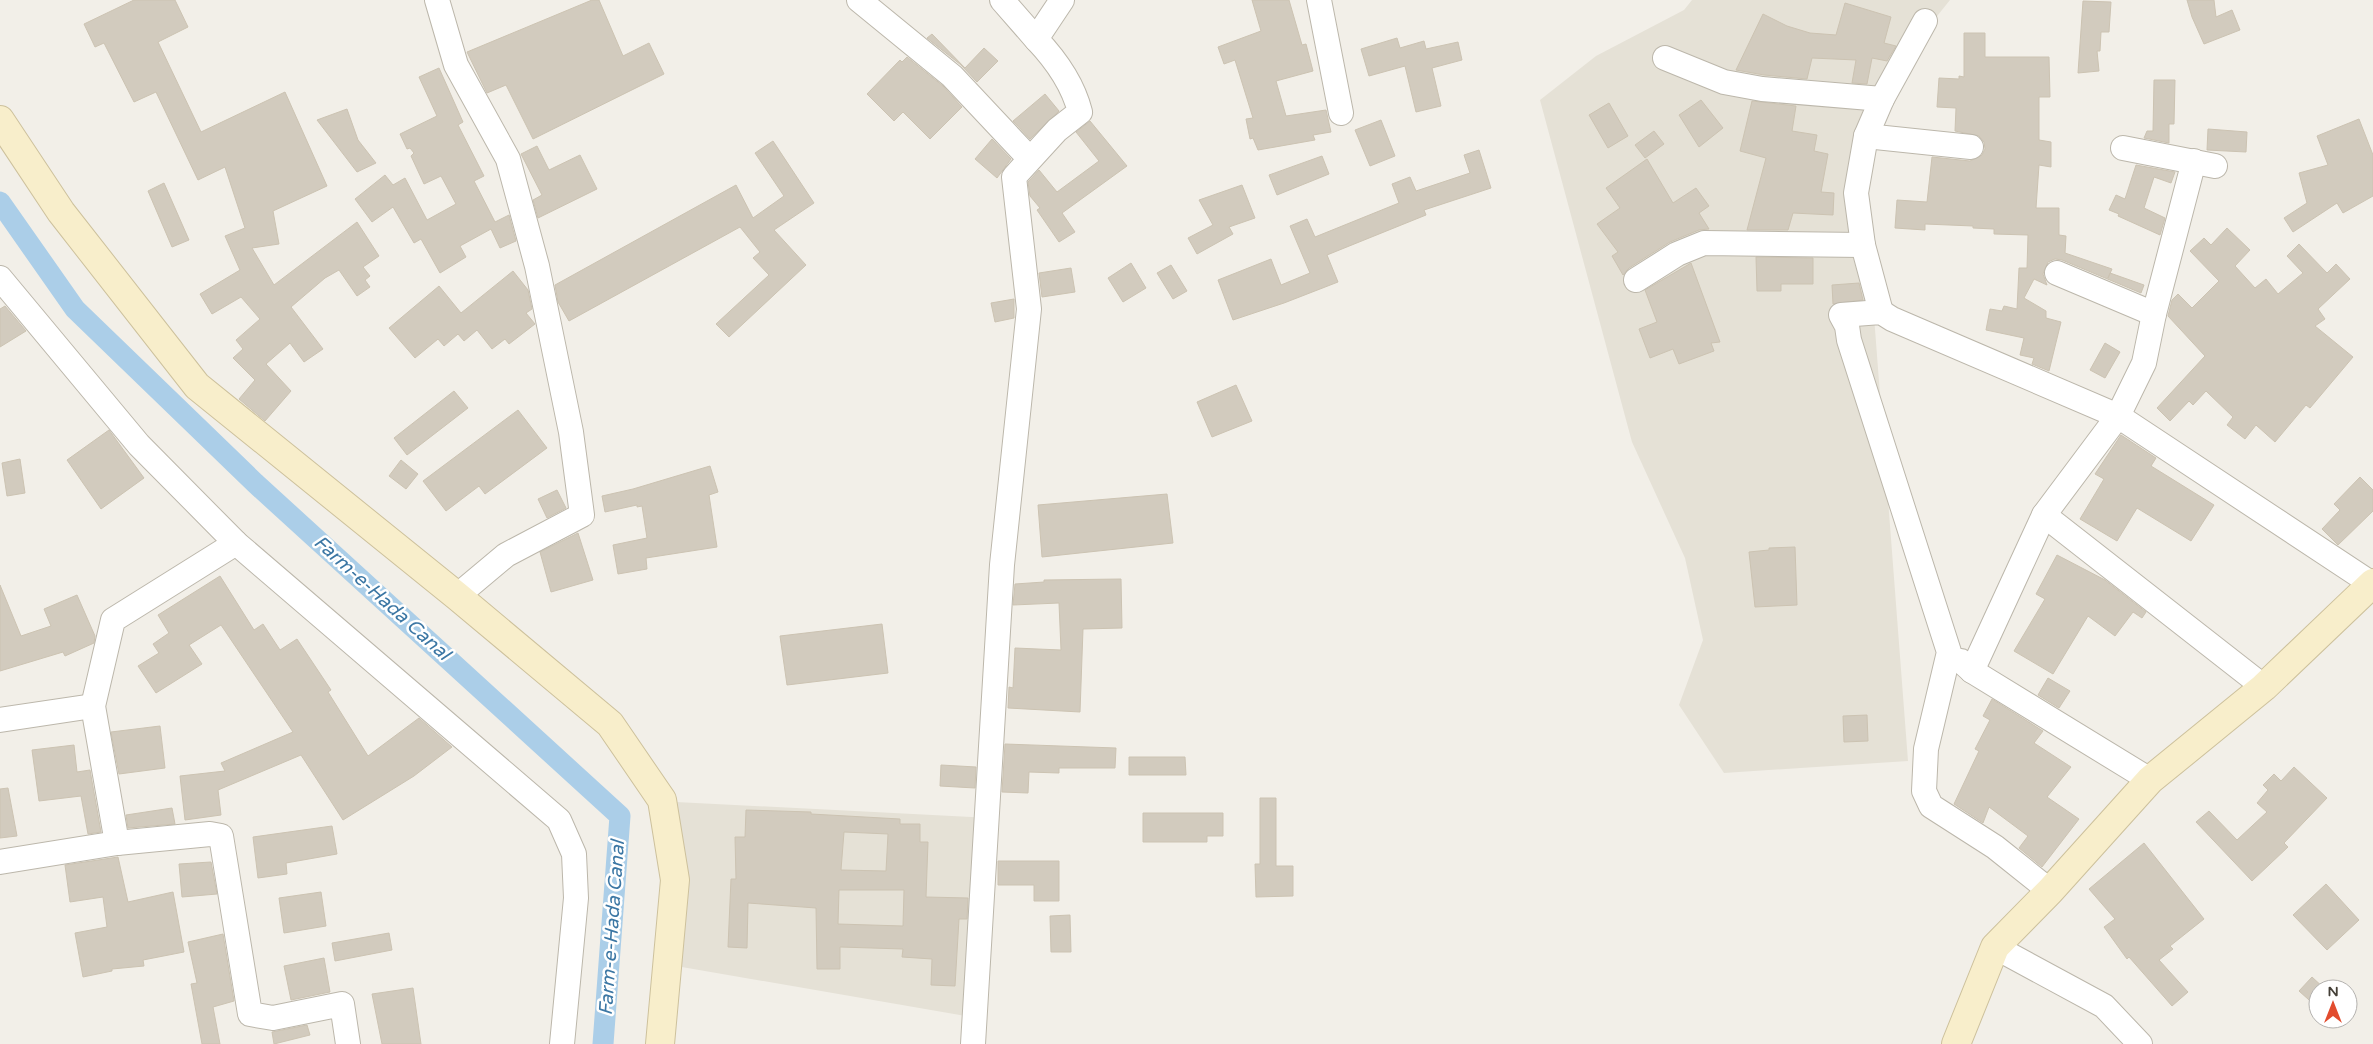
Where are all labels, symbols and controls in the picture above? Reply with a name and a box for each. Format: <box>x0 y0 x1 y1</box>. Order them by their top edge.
water label: Farm-e-Hada Canal <box>310 531 456 666</box>
water label: Farm-e-Hada Canal <box>595 838 629 1016</box>
north arrow <box>2308 979 2358 1029</box>
text: N <box>2327 983 2339 1000</box>

